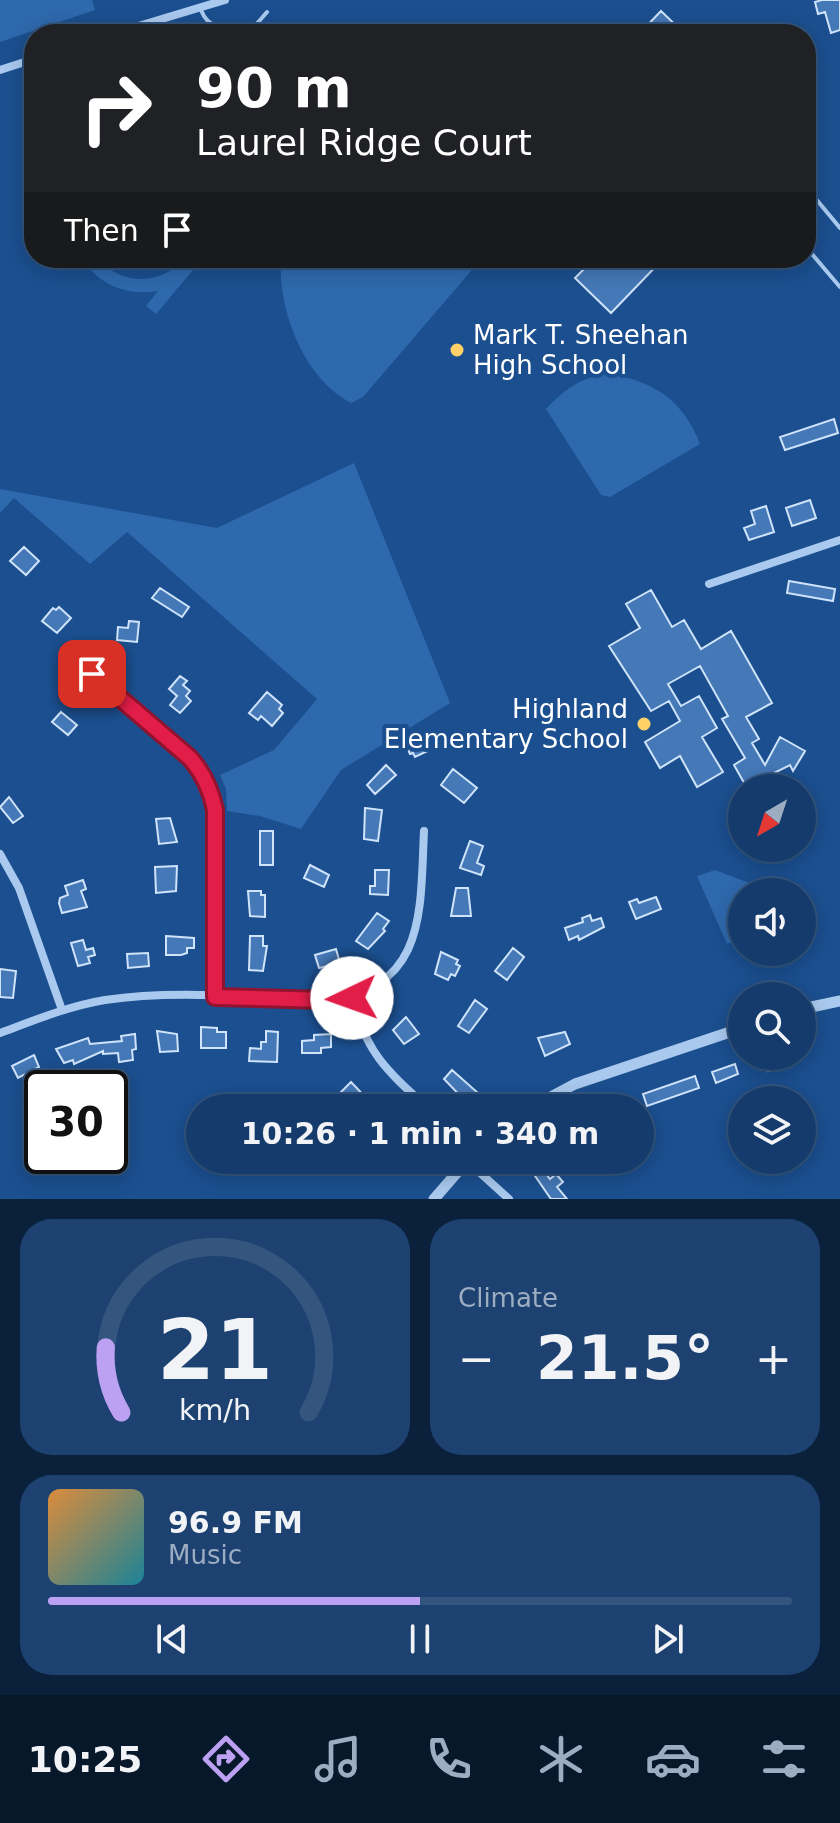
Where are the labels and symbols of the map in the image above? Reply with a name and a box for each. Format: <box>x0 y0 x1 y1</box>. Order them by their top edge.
place label: Mark T. Sheehan High School <box>473 320 689 380</box>
marker: Mark T. Sheehan High School <box>448 341 466 359</box>
pin <box>58 640 126 708</box>
place label: Highland Elementary School <box>384 694 628 754</box>
marker: Highland Elementary School <box>635 715 653 733</box>
north arrow <box>728 774 816 862</box>
position arrow <box>310 956 394 1040</box>
speed limit sign: 30 <box>24 1070 128 1174</box>

